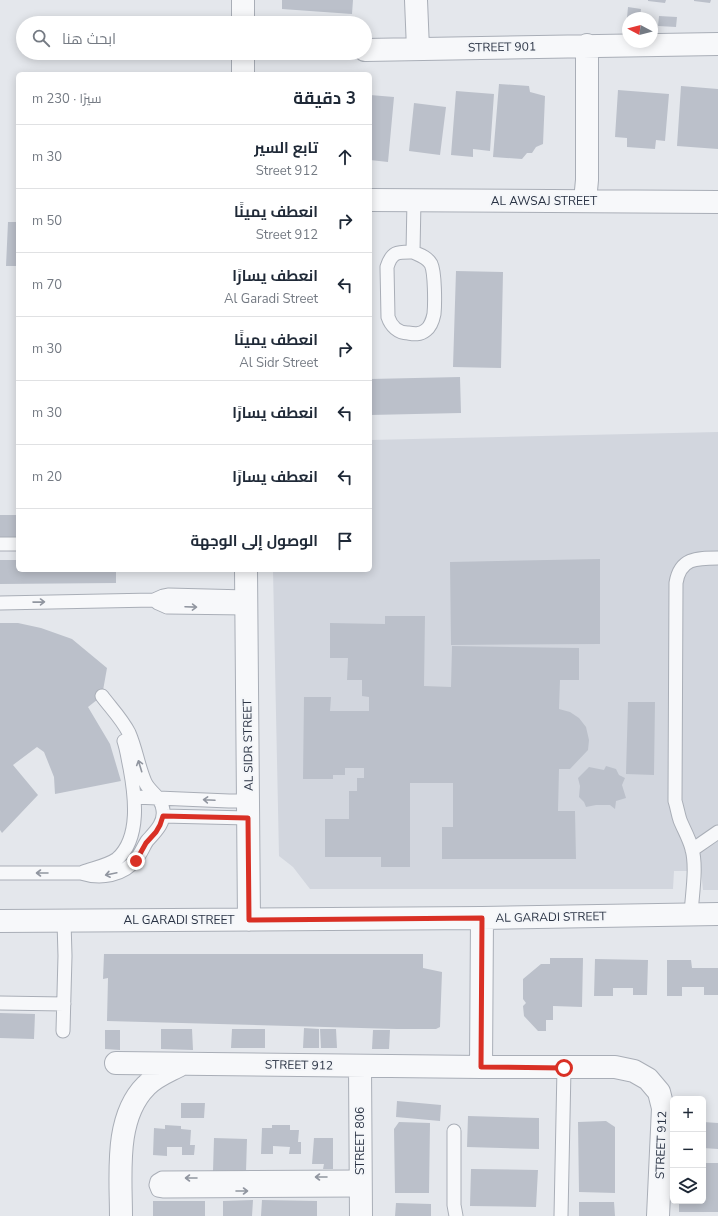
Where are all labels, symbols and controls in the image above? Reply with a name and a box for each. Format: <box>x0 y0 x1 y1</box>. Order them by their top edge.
north arrow <box>622 12 658 48</box>
search box <box>16 16 372 60</box>
icon: search <box>30 27 52 49</box>
text: ابحث هنا <box>62 29 116 49</box>
street label: STREET 901 <box>468 38 536 56</box>
text: 3 دقيقة <box>293 87 356 110</box>
text: سيرًا · 230 m <box>32 90 102 108</box>
text: تابع السير <box>254 138 318 158</box>
icon: ahead <box>334 146 356 168</box>
text: 30 m <box>32 148 62 166</box>
text: Street 912 <box>256 162 318 180</box>
street label: AL AWSAJ STREET <box>491 193 598 209</box>
text: انعطف يمينًا <box>234 202 318 222</box>
icon: right <box>334 210 356 232</box>
text: 50 m <box>32 212 62 230</box>
text: Street 912 <box>256 226 318 244</box>
text: انعطف يسارًا <box>232 266 318 286</box>
icon: left <box>334 274 356 296</box>
text: 70 m <box>32 276 62 294</box>
text: Al Garadi Street <box>224 290 318 308</box>
text: انعطف يمينًا <box>234 330 318 350</box>
icon: right <box>334 338 356 360</box>
text: 30 m <box>32 340 62 358</box>
text: Al Sidr Street <box>239 354 318 372</box>
icon: left <box>334 402 356 424</box>
text: انعطف يسارًا <box>232 403 318 423</box>
text: 30 m <box>32 404 62 422</box>
icon: left <box>334 466 356 488</box>
text: انعطف يسارًا <box>232 467 318 487</box>
text: 20 m <box>32 468 62 486</box>
icon: arrive <box>334 530 356 552</box>
text: الوصول إلى الوجهة <box>190 531 318 551</box>
one-way arrow <box>32 598 45 606</box>
one-way arrow <box>184 603 197 611</box>
street label: AL SIDR STREET <box>239 698 257 791</box>
one-way arrow <box>136 759 143 772</box>
one-way arrow <box>203 797 216 804</box>
route end <box>127 852 145 870</box>
one-way arrow <box>36 869 49 877</box>
one-way arrow <box>105 871 118 879</box>
street label: AL GARADI STREET <box>495 908 607 926</box>
street label: AL GARADI STREET <box>123 912 235 928</box>
street label: STREET 912 <box>265 1056 333 1074</box>
route start <box>555 1059 573 1077</box>
map controls <box>670 1096 706 1204</box>
button: + <box>670 1096 706 1132</box>
street label: STREET 806 <box>352 1107 368 1175</box>
street label: STREET 912 <box>652 1111 670 1179</box>
button: − <box>670 1132 706 1168</box>
button: layers <box>670 1168 706 1204</box>
one-way arrow <box>315 1173 328 1181</box>
one-way arrow <box>185 1174 198 1182</box>
one-way arrow <box>235 1187 248 1195</box>

